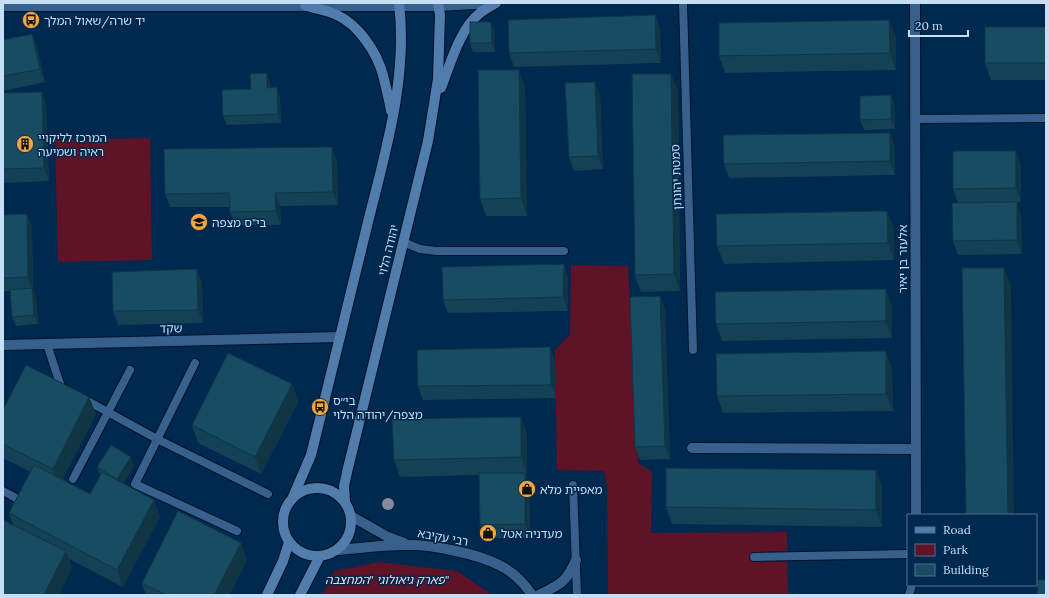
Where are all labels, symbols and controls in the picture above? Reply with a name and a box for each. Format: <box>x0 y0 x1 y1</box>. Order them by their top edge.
bus stop icon: יד שרה/שאול המלך <box>21 10 41 30</box>
scale bar <box>909 12 968 38</box>
place label: יד שרה/שאול המלך <box>44 13 145 29</box>
text: 20 m <box>915 18 943 33</box>
place label: המרכז לליקויי ראיה ושמיעה <box>38 130 107 159</box>
building icon: המרכז לליקויי ראיה ושמיעה <box>15 134 35 154</box>
street label: סמטת יהונתן <box>667 144 685 210</box>
school or university icon: בי"ס מצפה <box>189 212 209 232</box>
place label: בי"ס מצפה <box>212 215 267 230</box>
street label: יהודה הלוי <box>374 223 402 277</box>
street label: אלעזר בן יאיר <box>895 224 910 293</box>
street label: שקד <box>159 320 183 336</box>
place label: בי״ס מצפה/יהודה הלוי <box>333 393 423 423</box>
bus stop icon: בי״ס מצפה/יהודה הלוי <box>310 397 330 417</box>
shop icon: מאפיית מלא <box>517 479 537 499</box>
place label: מאפיית מלא <box>540 482 603 497</box>
legend <box>907 514 1037 586</box>
text: Road <box>943 522 971 537</box>
shop icon: מעדניה אטל <box>478 523 498 543</box>
street label: רבי עקיבא <box>416 525 470 549</box>
place label: מעדניה אטל <box>501 526 562 541</box>
text: Park <box>943 542 969 557</box>
text: Building <box>943 562 989 577</box>
park label: פארק גיאולוגי "המחצבה" <box>325 572 449 587</box>

